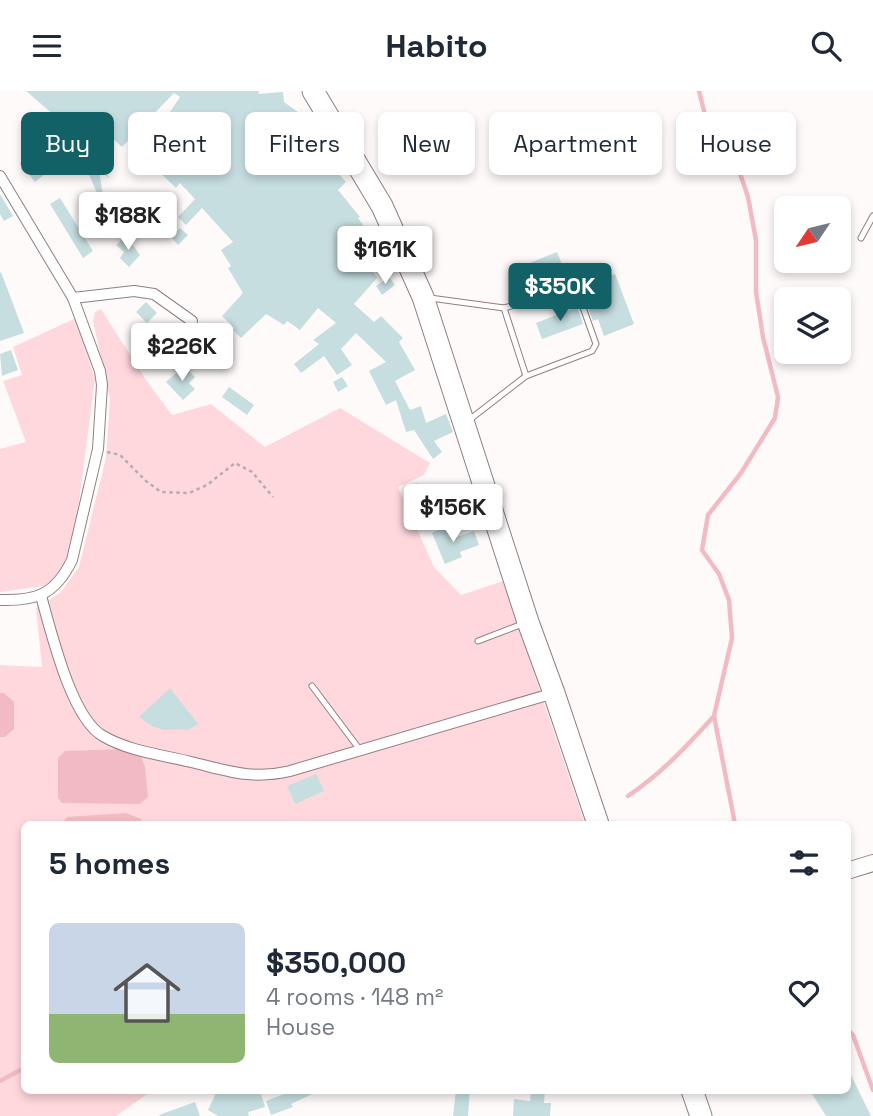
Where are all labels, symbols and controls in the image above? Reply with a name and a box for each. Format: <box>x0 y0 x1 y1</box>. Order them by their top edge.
text: Habito <box>385 26 488 66</box>
icon: menu <box>28 27 66 65</box>
icon: search <box>807 27 845 65</box>
chip: Buy <box>21 112 114 175</box>
chip: Rent <box>128 112 231 175</box>
chip: Filters <box>245 112 364 175</box>
chip: New <box>378 112 475 175</box>
chip: Apartment <box>489 112 662 175</box>
chip: House <box>676 112 796 175</box>
pin: $188K <box>79 193 177 252</box>
north arrow <box>774 196 850 273</box>
map controls <box>774 196 851 364</box>
text: $188K <box>95 200 161 230</box>
pin: $161K <box>336 227 434 286</box>
text: $161K <box>353 234 417 264</box>
pin: $350K <box>511 264 609 323</box>
text: $350K <box>524 271 596 301</box>
button: layers <box>774 287 851 364</box>
pin: $226K <box>133 323 231 383</box>
text: $226K <box>147 331 217 361</box>
pin: $156K <box>404 484 502 544</box>
text: $156K <box>420 492 486 522</box>
text: 5 homes <box>49 844 170 883</box>
icon: filters <box>785 844 823 882</box>
text: $350,000 <box>266 943 406 982</box>
icon: home <box>105 951 189 1035</box>
icon: heart <box>785 974 823 1012</box>
text: 4 rooms · 148 m² <box>266 982 443 1012</box>
text: House <box>266 1012 335 1042</box>

